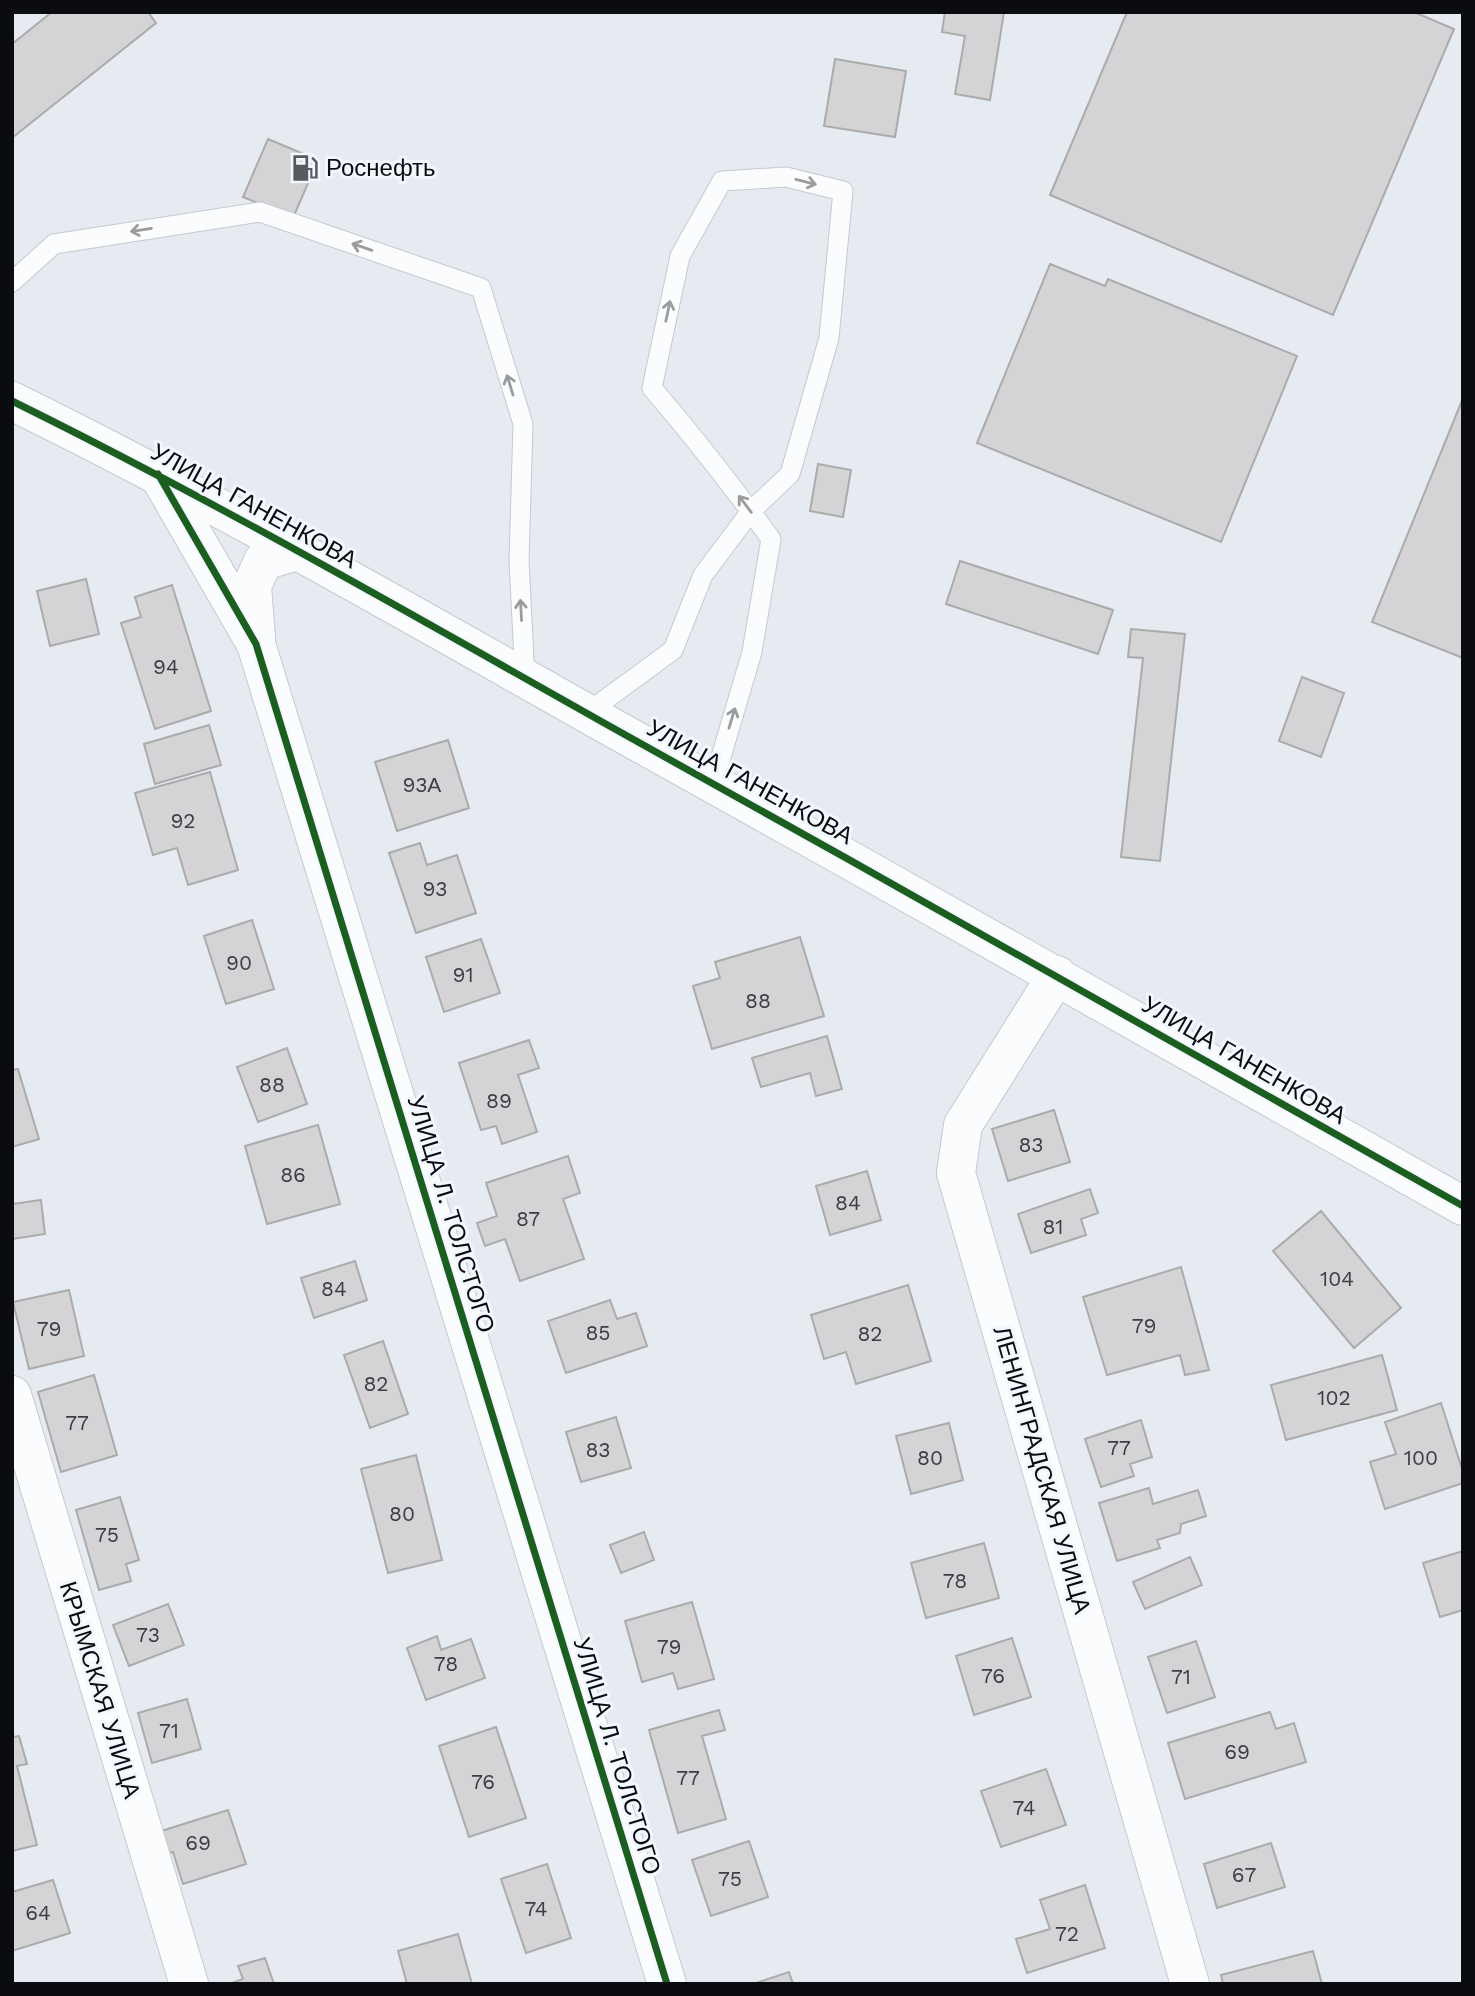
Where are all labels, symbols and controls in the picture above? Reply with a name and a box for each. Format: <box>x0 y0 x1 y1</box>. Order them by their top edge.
fuel station icon: Роснефть <box>290 153 320 183</box>
place label: Роснефть <box>326 154 436 182</box>
one-way arrow <box>795 176 817 189</box>
one-way arrow <box>130 224 153 237</box>
one-way arrow <box>351 240 373 252</box>
one-way arrow <box>662 300 676 323</box>
one-way arrow <box>503 374 516 396</box>
street label: УЛИЦА ГАНЕНКОВА <box>146 438 362 574</box>
one-way arrow <box>738 495 752 514</box>
one-way arrow <box>515 599 528 622</box>
house number: 94 <box>153 654 179 679</box>
one-way arrow <box>727 707 740 729</box>
street label: УЛИЦА ГАНЕНКОВА <box>642 714 858 850</box>
house number: 93А <box>403 772 441 797</box>
house number: 92 <box>170 808 196 833</box>
house number: 93 <box>423 876 447 901</box>
house number: 90 <box>226 950 252 975</box>
house number: 91 <box>452 962 474 987</box>
house number: 88 <box>745 988 771 1013</box>
street label: УЛИЦА ГАНЕНКОВА <box>1137 990 1351 1130</box>
house number: 88 <box>259 1072 285 1097</box>
house number: 89 <box>486 1088 512 1113</box>
street label: УЛИЦА Л. ТОЛСТОГО <box>402 1092 500 1336</box>
house number: 83 <box>1019 1132 1043 1157</box>
house number: 86 <box>280 1162 306 1187</box>
house number: 84 <box>835 1190 861 1215</box>
house number: 87 <box>516 1206 540 1231</box>
house number: 81 <box>1042 1214 1064 1239</box>
house number: 104 <box>1320 1266 1354 1291</box>
house number: 84 <box>321 1276 347 1301</box>
house number: 79 <box>1132 1313 1156 1338</box>
house number: 79 <box>37 1316 61 1341</box>
house number: 85 <box>585 1320 611 1345</box>
house number: 82 <box>857 1321 883 1346</box>
street label: ЛЕНИНГРАДСКАЯ УЛИЦА <box>987 1323 1097 1617</box>
house number: 82 <box>363 1371 389 1396</box>
house number: 102 <box>1317 1385 1351 1410</box>
house number: 77 <box>65 1410 89 1435</box>
house number: 77 <box>1107 1435 1131 1460</box>
house number: 83 <box>586 1437 610 1462</box>
house number: 80 <box>917 1445 943 1470</box>
house number: 100 <box>1404 1445 1438 1470</box>
house number: 80 <box>389 1501 415 1526</box>
house number: 75 <box>95 1522 119 1547</box>
house number: 78 <box>943 1568 967 1593</box>
street label: КРЫМСКАЯ УЛИЦА <box>54 1578 146 1802</box>
house number: 73 <box>136 1622 160 1647</box>
street label: УЛИЦА Л. ТОЛСТОГО <box>568 1634 666 1878</box>
house number: 79 <box>657 1634 681 1659</box>
house number: 78 <box>434 1651 458 1676</box>
house number: 76 <box>981 1663 1005 1688</box>
house number: 71 <box>1171 1664 1191 1689</box>
house number: 71 <box>159 1718 179 1743</box>
house number: 69 <box>1224 1739 1250 1764</box>
house number: 77 <box>676 1765 700 1790</box>
house number: 76 <box>471 1769 495 1794</box>
house number: 74 <box>1012 1795 1036 1820</box>
house number: 69 <box>185 1830 211 1855</box>
house number: 67 <box>1232 1862 1256 1887</box>
house number: 75 <box>718 1866 742 1891</box>
house number: 74 <box>524 1896 548 1921</box>
house number: 64 <box>25 1900 51 1925</box>
house number: 72 <box>1055 1921 1079 1946</box>

